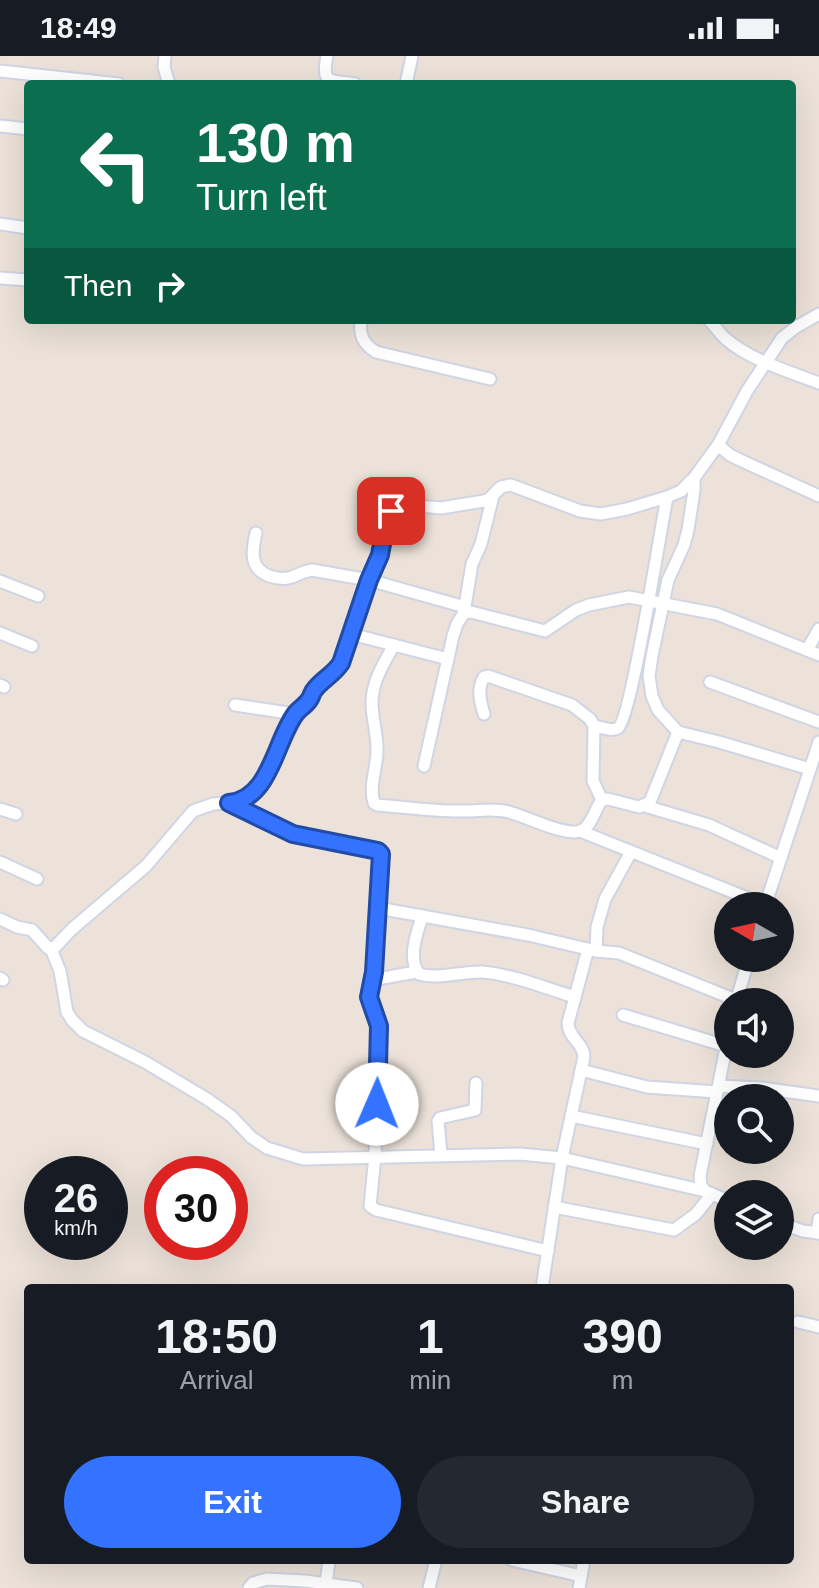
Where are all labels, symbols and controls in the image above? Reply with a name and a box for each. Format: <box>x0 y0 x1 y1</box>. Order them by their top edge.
text: 18:49 <box>40 11 117 44</box>
text: 130 m <box>196 111 355 174</box>
icon: left <box>64 112 168 216</box>
text: Turn left <box>196 177 327 218</box>
icon: right <box>148 264 192 308</box>
text: Then <box>64 269 132 302</box>
pin <box>357 477 425 545</box>
icon: arrive <box>369 489 413 533</box>
north arrow <box>714 892 794 972</box>
map controls <box>714 892 794 1260</box>
button: sound <box>714 988 794 1068</box>
position arrow <box>335 1062 419 1146</box>
button: search <box>714 1084 794 1164</box>
speed limit sign: 30 <box>144 1156 248 1260</box>
text: 26 <box>54 1176 98 1220</box>
button: layers <box>714 1180 794 1260</box>
text: km/h <box>54 1217 98 1239</box>
text: 18:50 <box>155 1310 278 1363</box>
text: 1 <box>417 1310 444 1363</box>
text: 390 <box>583 1310 663 1363</box>
text: Arrival <box>180 1365 254 1395</box>
text: min <box>409 1365 451 1395</box>
text: m <box>612 1365 633 1395</box>
button: Exit <box>64 1456 401 1548</box>
button: Share <box>417 1456 754 1548</box>

